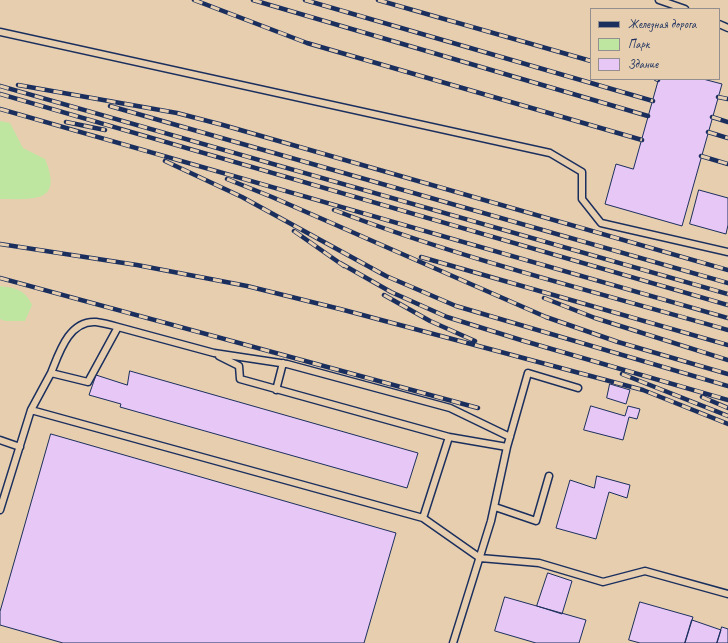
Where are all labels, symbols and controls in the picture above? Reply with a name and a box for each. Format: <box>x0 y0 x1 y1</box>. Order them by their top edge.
legend <box>590 8 720 80</box>
text: Железная дорога <box>628 16 696 32</box>
text: Парк <box>628 36 649 52</box>
text: Здание <box>628 56 658 72</box>

